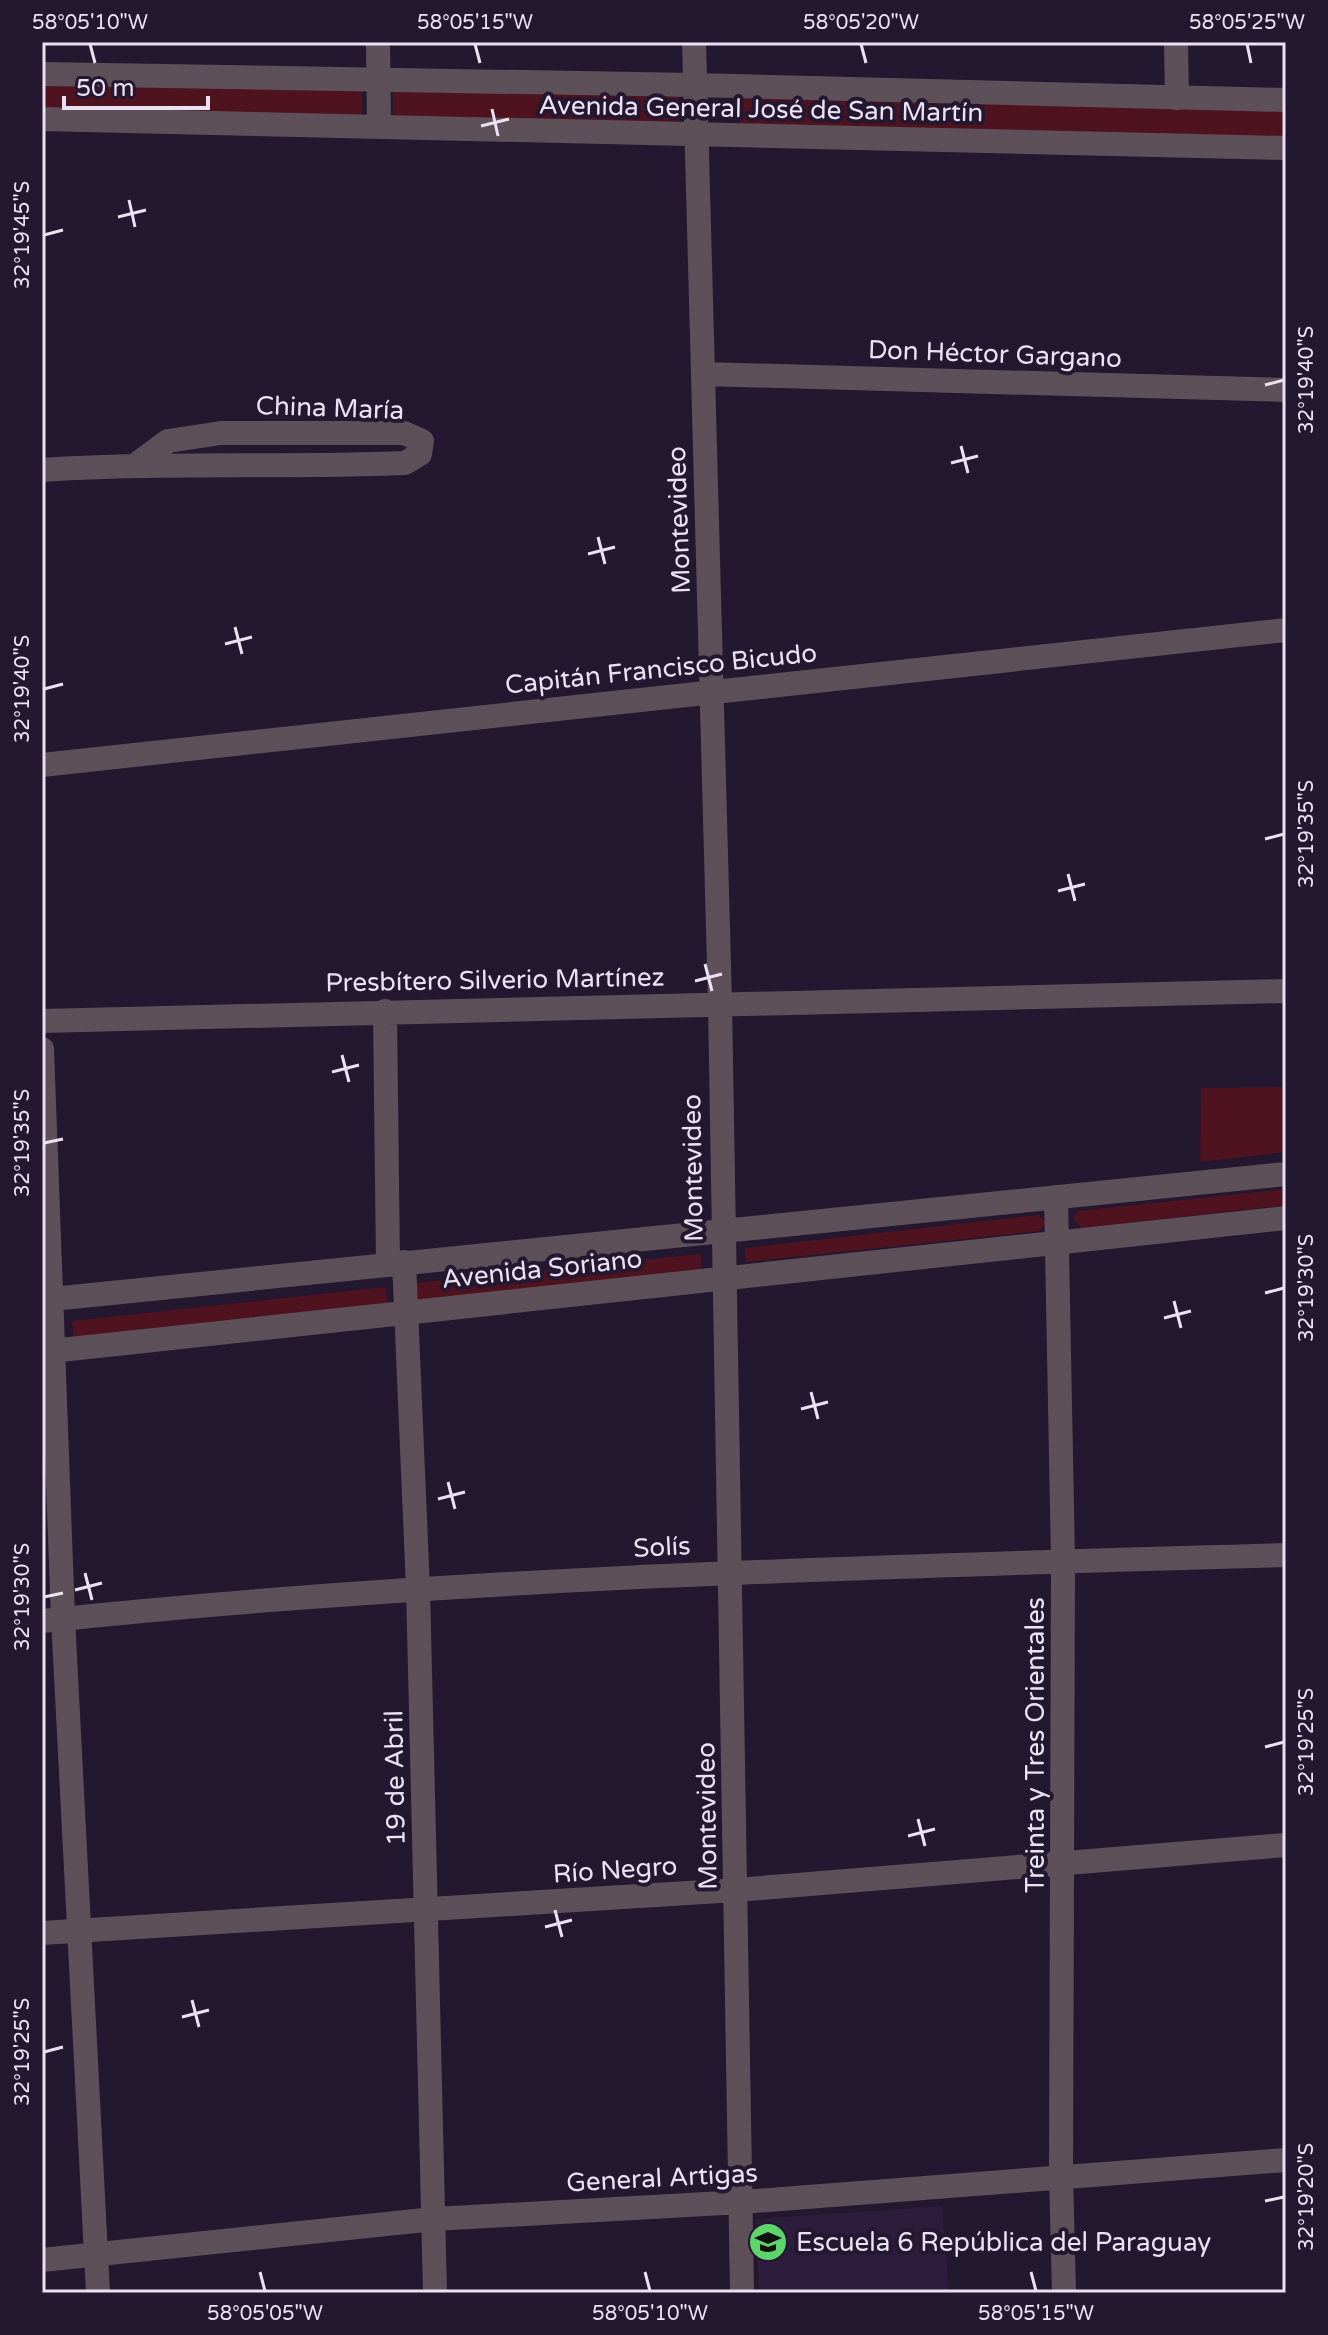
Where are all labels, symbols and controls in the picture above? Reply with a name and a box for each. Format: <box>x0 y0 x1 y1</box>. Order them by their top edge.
text: 58°05'10"W <box>32 11 148 35</box>
text: 58°05'15"W <box>417 11 533 35</box>
text: 58°05'20"W <box>803 11 919 35</box>
text: 58°05'25"W <box>1189 11 1305 35</box>
scale bar <box>64 60 208 110</box>
text: 50 m <box>76 74 134 103</box>
street label: Avenida General José de San Martín <box>538 90 984 128</box>
text: 32°19'45"S <box>11 181 35 289</box>
text: 32°19'40"S <box>1295 326 1319 434</box>
street label: Don Héctor Gargano <box>867 334 1123 374</box>
street label: China María <box>255 390 405 426</box>
street label: Montevideo <box>661 446 697 594</box>
text: 32°19'40"S <box>11 635 35 743</box>
street label: Capitán Francisco Bicudo <box>503 637 819 701</box>
text: 32°19'35"S <box>1295 780 1319 888</box>
street label: Presbítero Silverio Martínez <box>325 962 665 998</box>
text: 32°19'35"S <box>11 1089 35 1197</box>
street label: Montevideo <box>676 1094 710 1242</box>
text: 32°19'30"S <box>1295 1234 1319 1342</box>
street label: Avenida Soriano <box>440 1243 644 1295</box>
street label: Solís <box>633 1530 691 1564</box>
text: 32°19'30"S <box>11 1543 35 1651</box>
street label: Treinta y Tres Orientales <box>1020 1597 1051 1893</box>
text: 32°19'25"S <box>1295 1688 1319 1796</box>
street label: 19 de Abril <box>378 1710 412 1846</box>
street label: Montevideo <box>690 1742 724 1890</box>
street label: Río Negro <box>552 1850 678 1890</box>
text: 32°19'25"S <box>11 1998 35 2106</box>
text: 32°19'20"S <box>1295 2143 1319 2251</box>
street label: General Artigas <box>565 2158 759 2198</box>
school or university icon: Escuela 6 República del Paraguay <box>747 2221 789 2263</box>
place label: Escuela 6 República del Paraguay <box>796 2227 1211 2258</box>
text: 58°05'05"W <box>207 2302 323 2326</box>
text: 58°05'10"W <box>592 2302 708 2326</box>
text: 58°05'15"W <box>978 2302 1094 2326</box>

